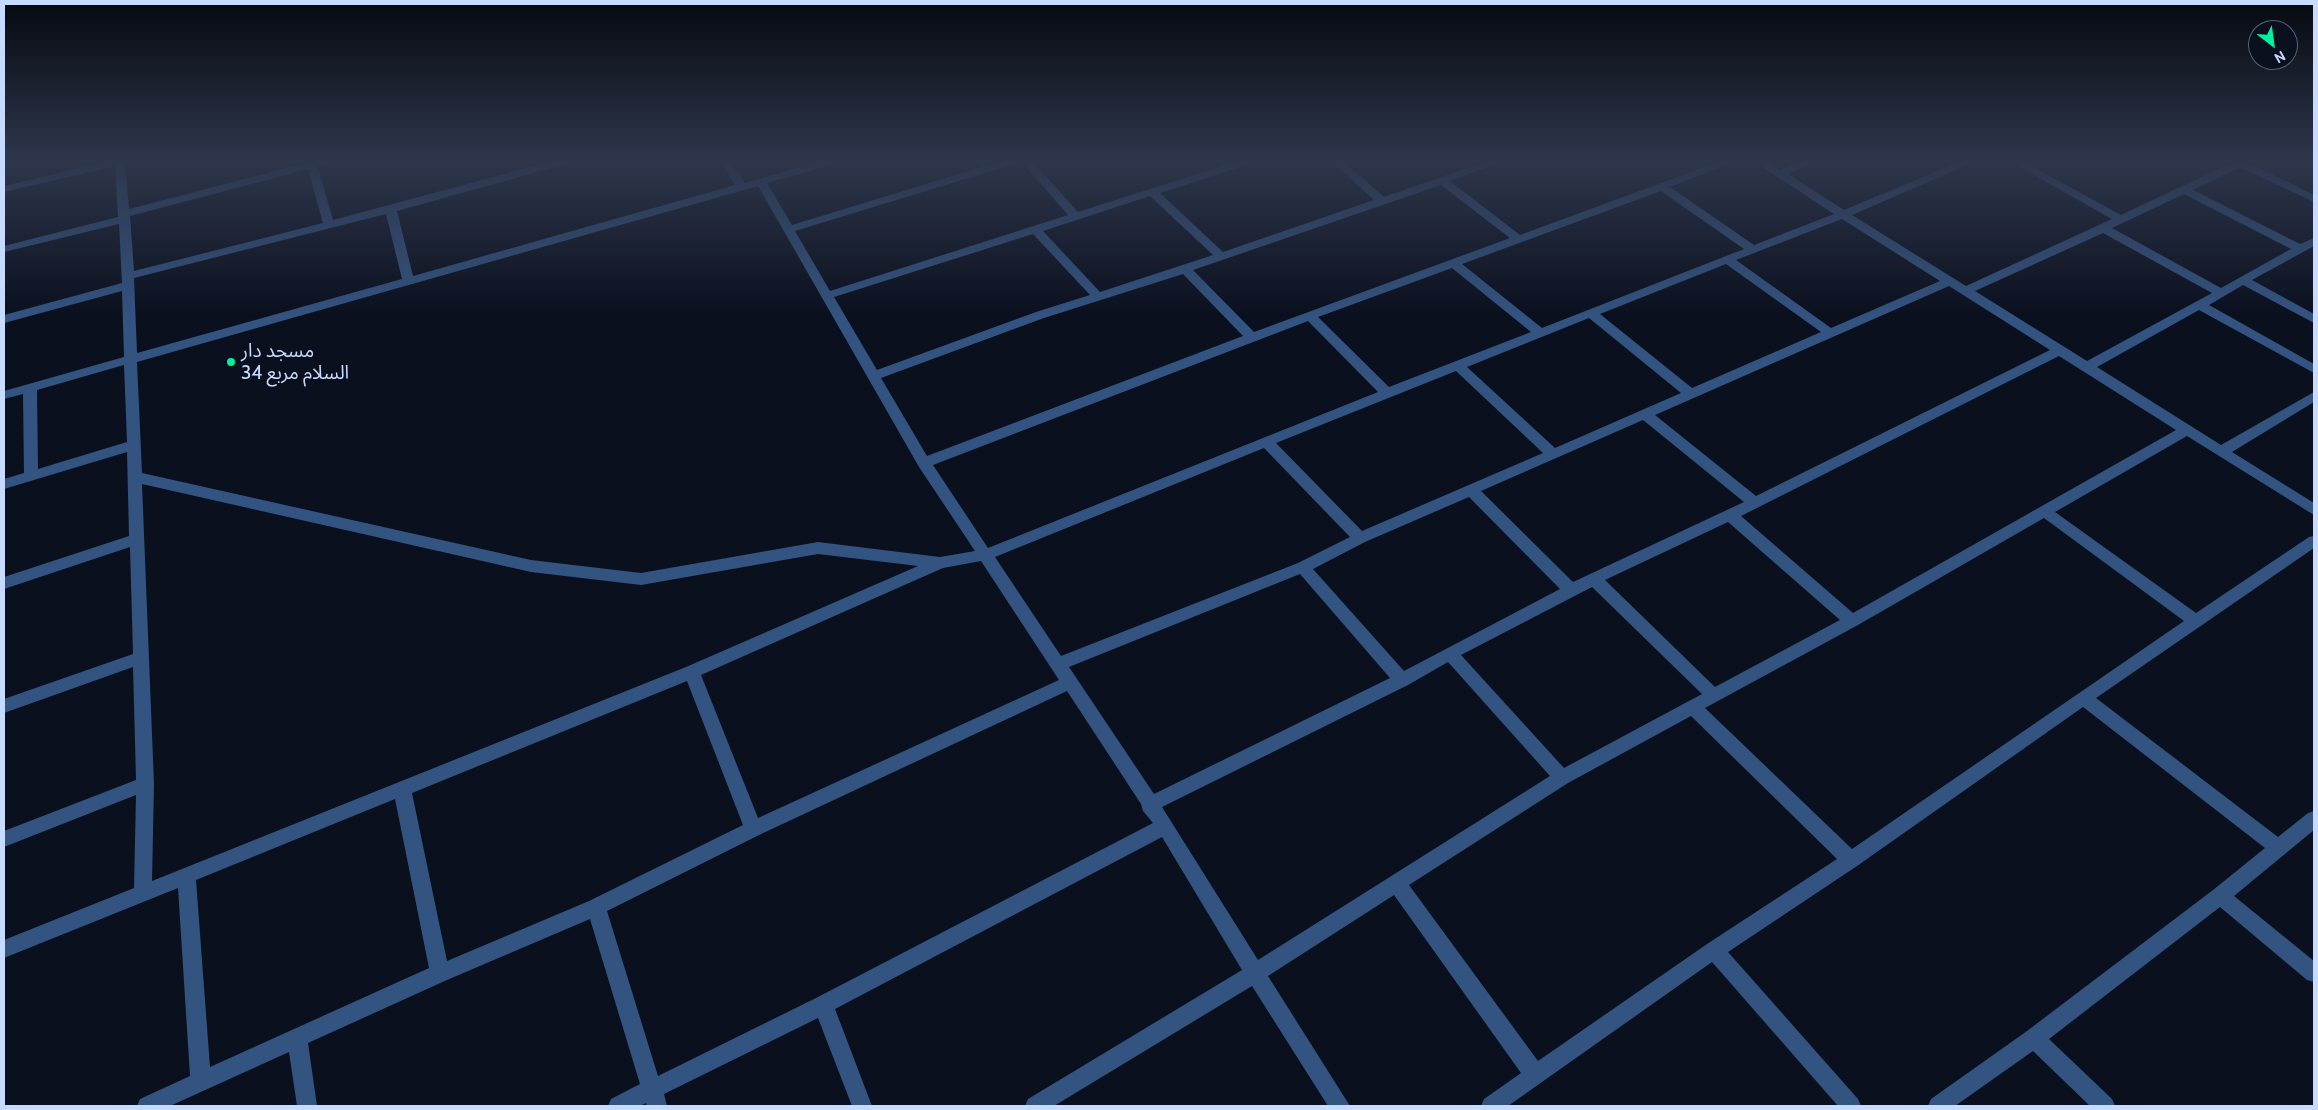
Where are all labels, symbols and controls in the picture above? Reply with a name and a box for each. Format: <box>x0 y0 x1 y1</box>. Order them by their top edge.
north arrow <box>2248 20 2298 70</box>
text: N <box>2271 47 2289 67</box>
place label: مسجد دار السلام مربع 34 <box>241 340 349 384</box>
marker: مسجد دار السلام مربع 34 <box>225 356 237 368</box>

